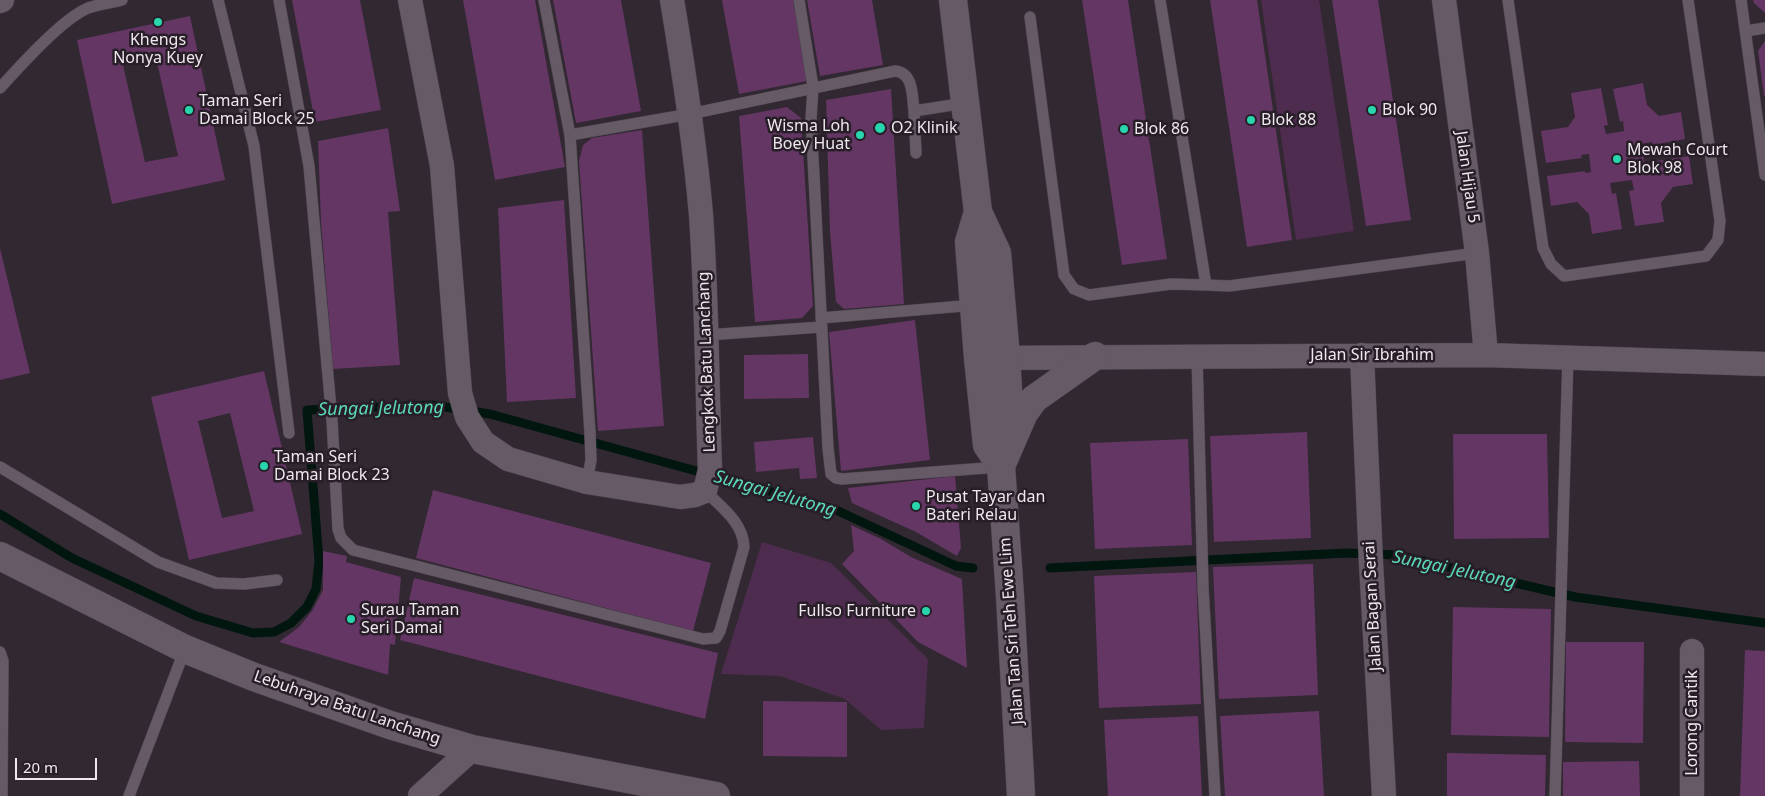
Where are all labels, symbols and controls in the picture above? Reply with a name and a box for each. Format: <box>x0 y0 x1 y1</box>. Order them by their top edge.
marker: Khengs Nonya Kuey <box>152 16 164 28</box>
place label: Khengs Nonya Kuey <box>113 30 203 68</box>
place label: Taman Seri Damai Block 25 <box>199 91 315 129</box>
place label: Blok 90 <box>1382 100 1437 120</box>
marker: Taman Seri Damai Block 25 <box>183 104 195 116</box>
marker: Blok 90 <box>1366 104 1378 116</box>
place label: Blok 88 <box>1261 110 1316 130</box>
marker: Blok 88 <box>1245 114 1257 126</box>
place label: Wisma Loh Boey Huat <box>767 116 850 154</box>
place label: O2 Klinik <box>891 118 958 138</box>
place label: Blok 86 <box>1134 119 1189 139</box>
marker: O2 Klinik <box>873 121 887 135</box>
marker: Blok 86 <box>1118 123 1130 135</box>
marker: Wisma Loh Boey Huat <box>854 129 866 141</box>
street label: Jalan Hijau 5 <box>1451 130 1483 224</box>
place label: Mewah Court Blok 98 <box>1627 140 1728 178</box>
marker: Mewah Court Blok 98 <box>1611 153 1623 165</box>
street label: Lengkok Batu Lanchang <box>694 271 720 453</box>
street label: Jalan Sir Ibrahim <box>1310 345 1434 365</box>
water label: Sungai Jelutong <box>318 397 444 421</box>
place label: Taman Seri Damai Block 23 <box>274 447 390 485</box>
marker: Taman Seri Damai Block 23 <box>258 460 270 472</box>
water label: Sungai Jelutong <box>712 466 838 522</box>
place label: Pusat Tayar dan Bateri Relau <box>926 487 1045 525</box>
marker: Pusat Tayar dan Bateri Relau <box>910 500 922 512</box>
street label: Jalan Tan Sri Teh Ewe Lim <box>996 537 1028 725</box>
street label: Jalan Bagan Serai <box>1360 541 1386 671</box>
water label: Sungai Jelutong <box>1390 546 1518 594</box>
place label: Surau Taman Seri Damai <box>361 600 459 638</box>
place label: Fullso Furniture <box>798 601 916 621</box>
marker: Fullso Furniture <box>920 605 932 617</box>
marker: Surau Taman Seri Damai <box>345 613 357 625</box>
street label: Lebuhraya Batu Lanchang <box>251 667 443 749</box>
street label: Lorong Cantik <box>1682 670 1702 776</box>
scale bar <box>18 748 100 780</box>
text: 20 m <box>23 757 58 777</box>

